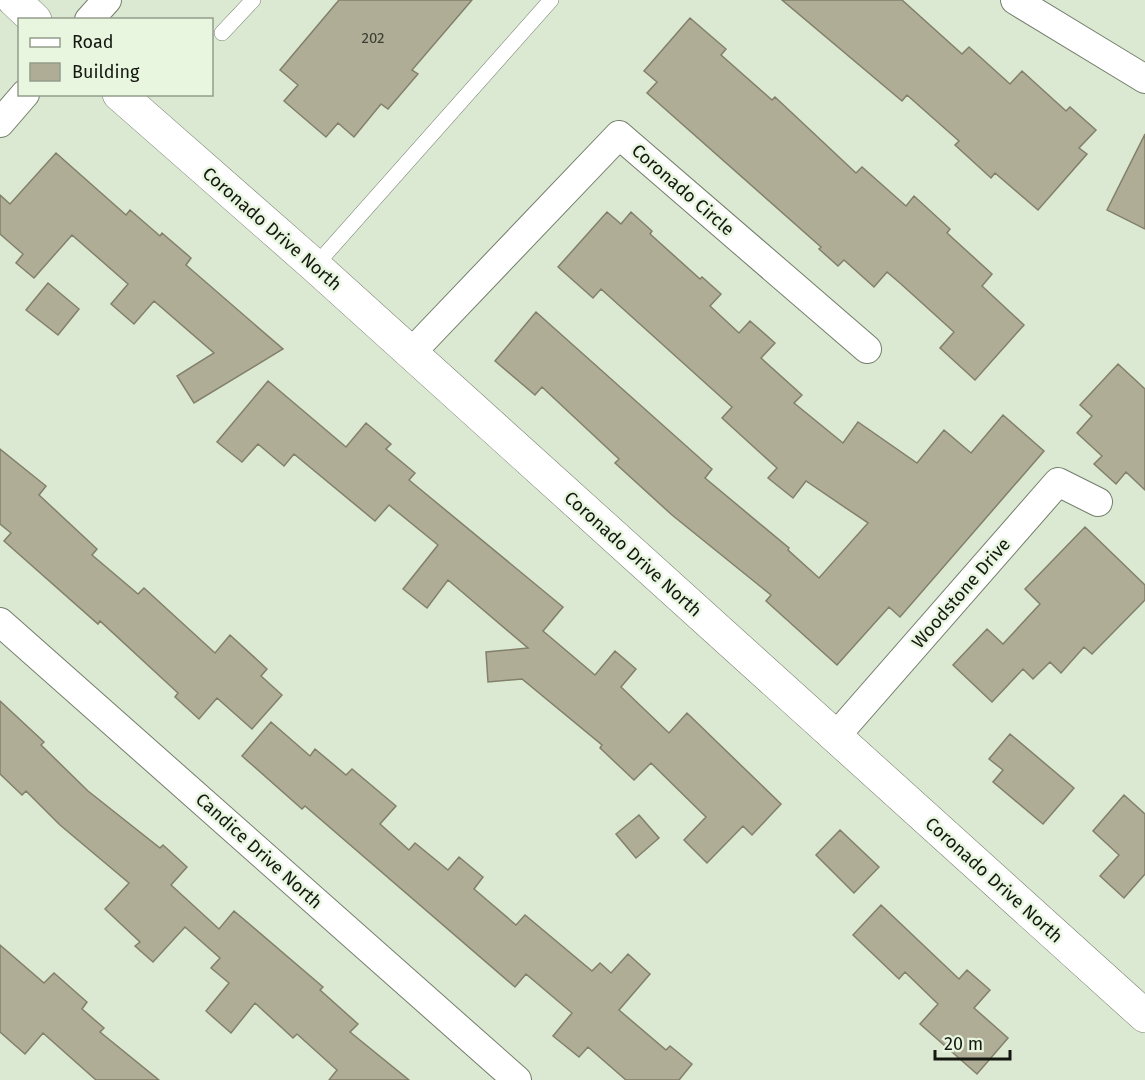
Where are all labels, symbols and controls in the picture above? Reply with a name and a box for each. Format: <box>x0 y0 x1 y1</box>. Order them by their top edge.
legend <box>18 18 213 96</box>
house number: 202 <box>361 29 385 47</box>
text: Road <box>72 31 114 53</box>
text: Building <box>72 61 140 83</box>
street label: Coronado Circle <box>627 139 739 241</box>
street label: Coronado Drive North <box>198 163 346 295</box>
street label: Coronado Drive North <box>560 486 706 622</box>
street label: Woodstone Drive <box>907 533 1015 653</box>
street label: Candice Drive North <box>191 788 327 914</box>
street label: Coronado Drive North <box>921 812 1067 948</box>
scale bar <box>935 1023 1010 1061</box>
text: 20 m <box>944 1033 983 1055</box>

